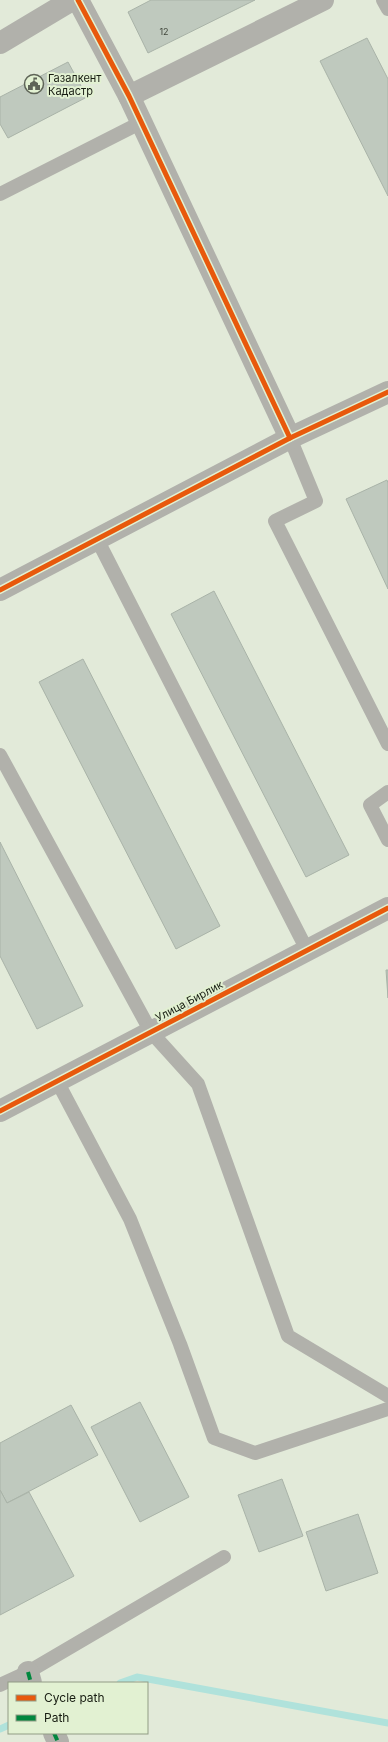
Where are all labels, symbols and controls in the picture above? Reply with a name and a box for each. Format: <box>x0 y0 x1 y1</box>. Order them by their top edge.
house number: 12 <box>159 26 169 37</box>
place label: Газалкент Кадастр <box>48 71 102 98</box>
public building icon: Газалкент Кадастр <box>23 73 45 95</box>
street label: Улица Бирлик <box>153 977 225 1025</box>
legend <box>8 1682 148 1734</box>
text: Cycle path <box>44 1690 105 1705</box>
text: Path <box>44 1710 69 1725</box>

